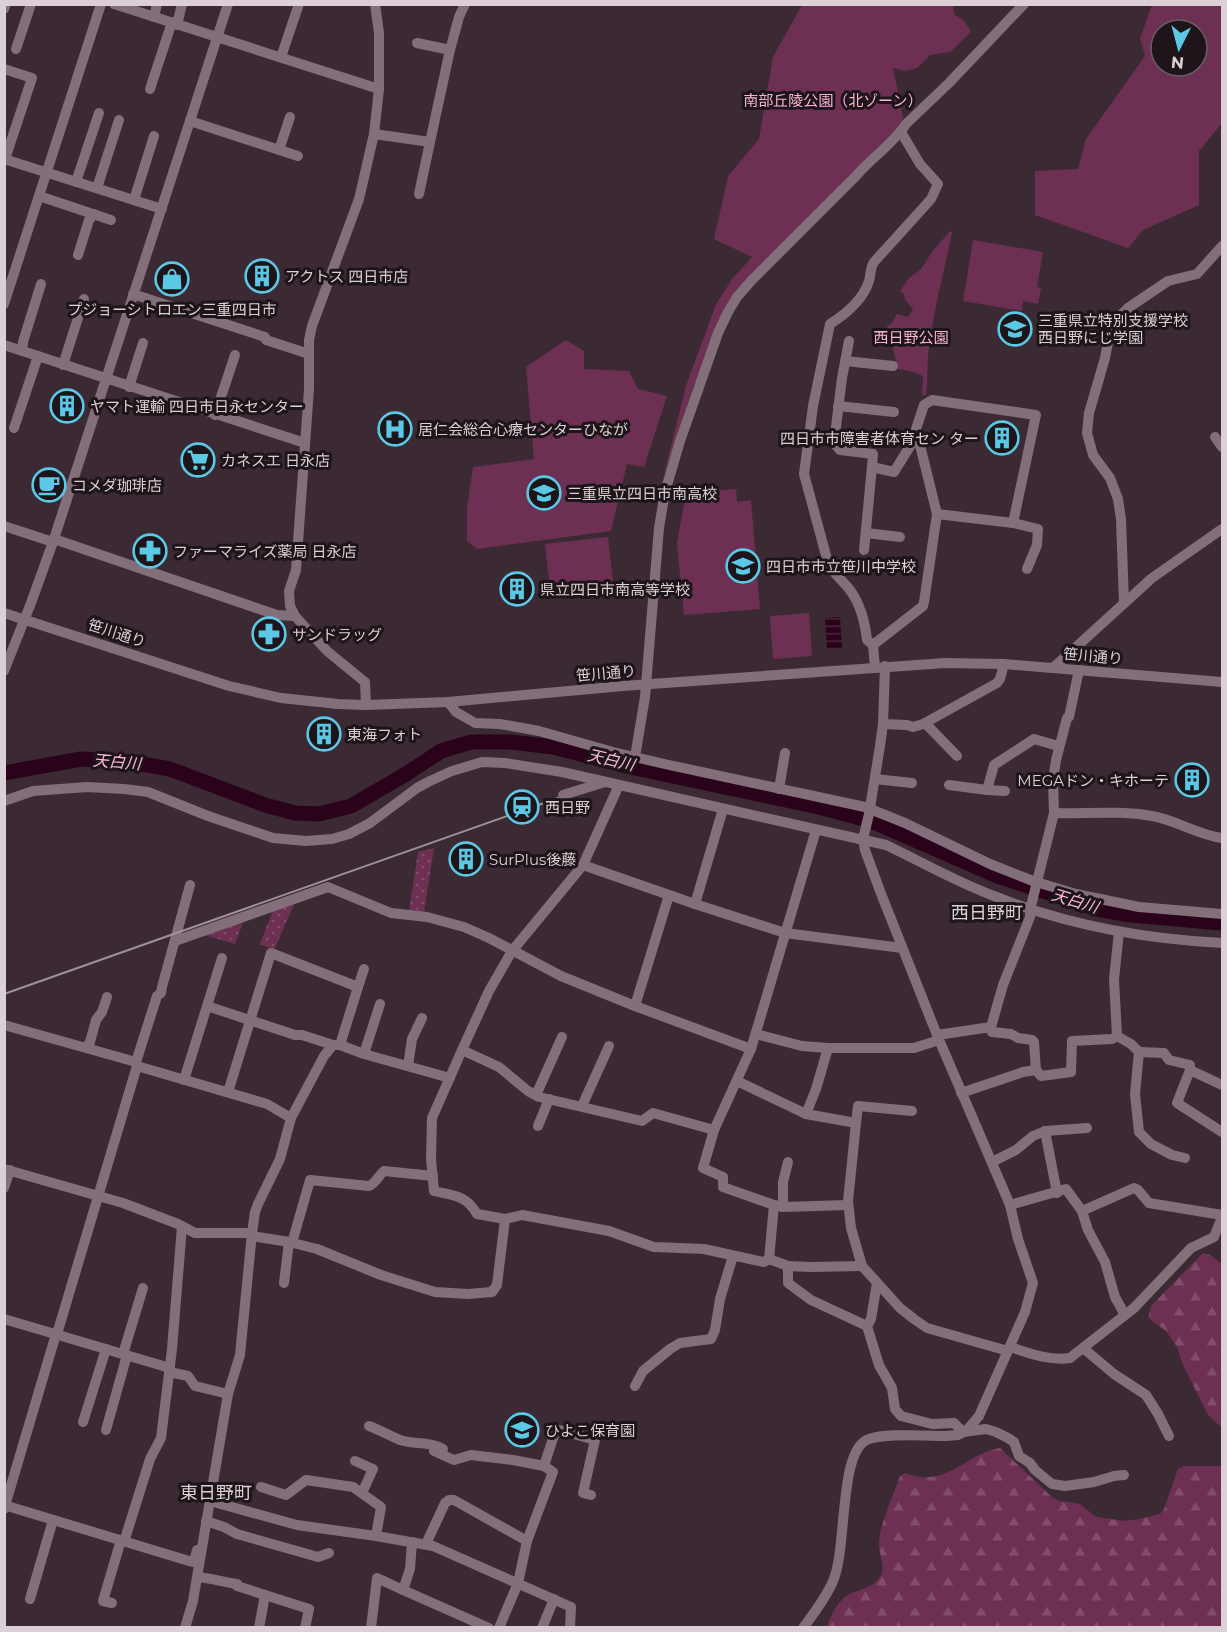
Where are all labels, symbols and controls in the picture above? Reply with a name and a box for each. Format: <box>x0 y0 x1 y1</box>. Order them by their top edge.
north arrow <box>1149 18 1209 78</box>
text: N <box>1170 52 1185 73</box>
park label: 南部丘陵公園（北ゾーン） <box>743 91 923 110</box>
building icon: アクトス 四日市店 <box>244 258 280 294</box>
shop icon: プジョーシトロエン三重四日市 <box>154 261 190 297</box>
place label: アクトス 四日市店 <box>285 267 408 286</box>
place label: プジョーシトロエン三重四日市 <box>67 300 277 319</box>
school or university icon: 三重県立特別支援学校 西日野にじ学園 <box>997 311 1033 347</box>
place label: 三重県立特別支援学校 西日野にじ学園 <box>1038 311 1188 347</box>
park label: 西日野公園 <box>873 328 949 347</box>
building icon: ヤマト運輸 四日市日永センター <box>49 388 85 424</box>
place label: ヤマト運輸 四日市日永センター <box>90 397 304 416</box>
hospital icon: 居仁会総合心療センターひなが <box>377 411 413 447</box>
place label: 居仁会総合心療センターひなが <box>418 420 628 439</box>
building icon: 四日市市障害者体育セン ター <box>984 420 1020 456</box>
place label: 四日市市障害者体育セン ター <box>780 429 979 448</box>
supermarket icon: カネスエ 日永店 <box>180 442 216 478</box>
place label: カネスエ 日永店 <box>221 451 330 470</box>
cafe icon: コメダ珈琲店 <box>31 467 67 503</box>
school or university icon: 三重県立四日市南高校 <box>526 475 562 511</box>
place label: コメダ珈琲店 <box>72 476 162 495</box>
place label: 三重県立四日市南高校 <box>567 484 717 503</box>
pharmacy icon: ファーマライズ薬局 日永店 <box>132 533 168 569</box>
place label: ファーマライズ薬局 日永店 <box>173 542 356 561</box>
school or university icon: 四日市市立笹川中学校 <box>725 548 761 584</box>
place label: 四日市市立笹川中学校 <box>766 557 916 576</box>
building icon: 県立四日市南高等学校 <box>499 571 535 607</box>
place label: 県立四日市南高等学校 <box>540 580 690 599</box>
street label: 笹川通り <box>86 615 148 651</box>
pharmacy icon: サンドラッグ <box>251 616 287 652</box>
place label: サンドラッグ <box>292 625 382 644</box>
street label: 笹川通り <box>1062 644 1124 668</box>
street label: 笹川通り <box>575 661 637 685</box>
building icon: 東海フォト <box>306 716 342 752</box>
place label: 東海フォト <box>347 725 422 744</box>
water label: 天白川 <box>585 745 638 775</box>
water label: 天白川 <box>92 750 144 774</box>
building icon: MEGAドン・キホーテ <box>1174 762 1210 798</box>
place label: MEGAドン・キホーテ <box>1017 771 1169 790</box>
station icon: 西日野 <box>504 789 540 825</box>
place label: 西日野 <box>545 798 590 817</box>
building icon: SurPlus後藤 <box>448 841 484 877</box>
place label: SurPlus後藤 <box>489 850 576 869</box>
water label: 天白川 <box>1049 885 1103 918</box>
district label: 西日野町 <box>951 902 1023 924</box>
school or university icon: ひよこ保育園 <box>504 1412 540 1448</box>
place label: ひよこ保育園 <box>545 1421 635 1440</box>
district label: 東日野町 <box>180 1482 252 1504</box>

